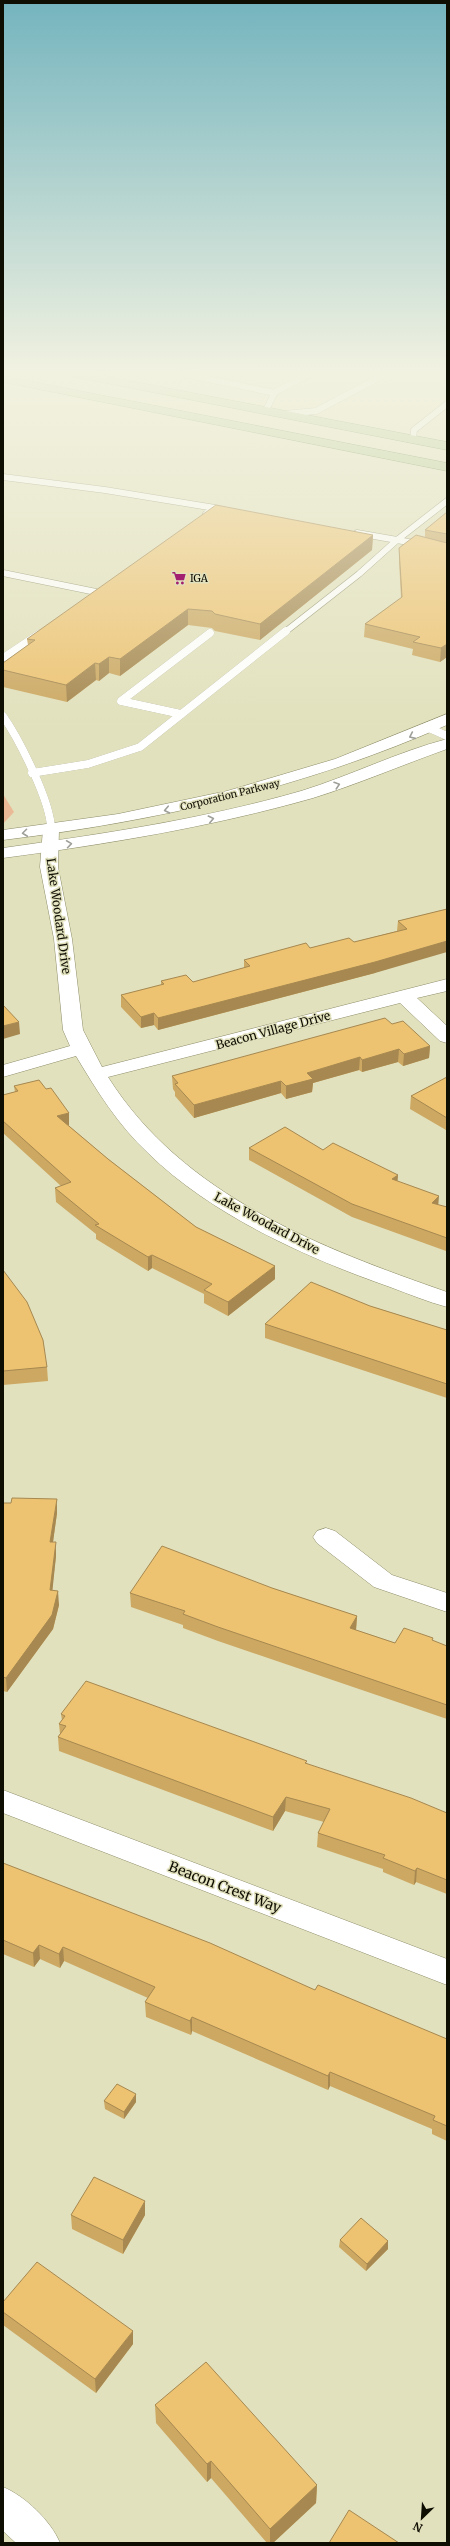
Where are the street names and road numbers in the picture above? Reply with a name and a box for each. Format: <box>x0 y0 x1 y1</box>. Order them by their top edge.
street label: Corporation Parkway <box>179 776 281 814</box>
street label: Lake Woodard Drive <box>43 857 75 975</box>
street label: Beacon Village Drive <box>214 1008 332 1052</box>
street label: Lake Woodard Drive <box>212 1189 322 1257</box>
street label: Beacon Crest Way <box>166 1857 285 1917</box>

